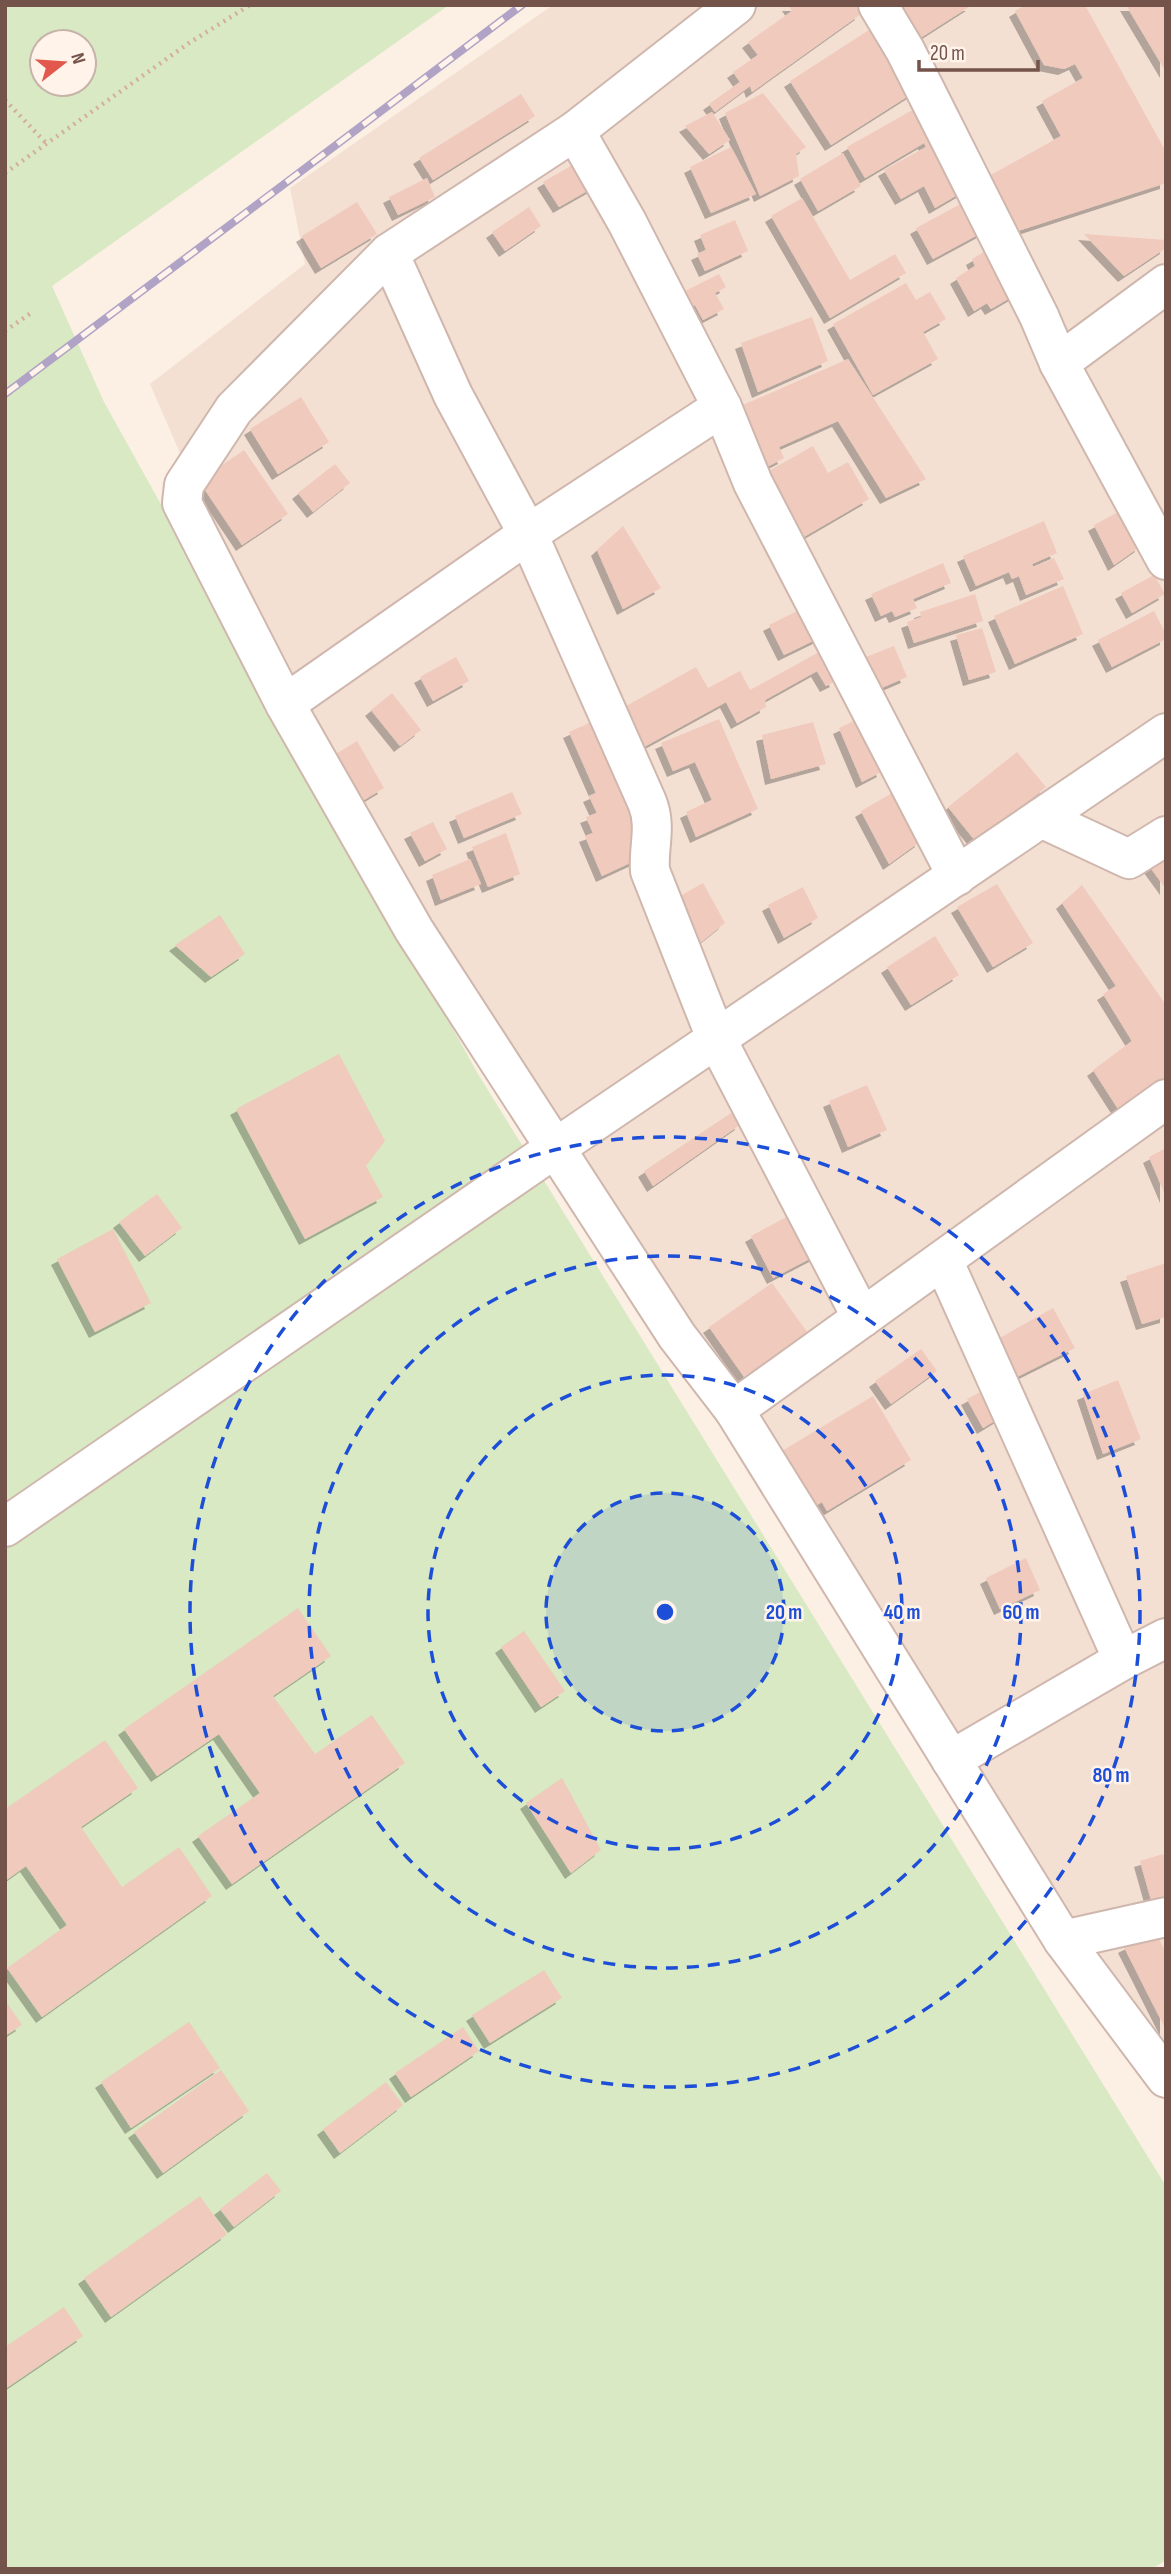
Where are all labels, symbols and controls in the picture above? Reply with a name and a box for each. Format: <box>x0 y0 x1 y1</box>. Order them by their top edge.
north arrow <box>28 28 98 98</box>
scale bar <box>919 28 1038 72</box>
text: 20 m <box>930 41 965 66</box>
text: N <box>65 50 90 67</box>
centre of rings <box>653 1600 677 1624</box>
text: 20 m <box>766 1600 802 1625</box>
text: 40 m <box>884 1600 920 1625</box>
text: 60 m <box>1002 1600 1040 1625</box>
text: 80 m <box>1092 1763 1130 1788</box>

